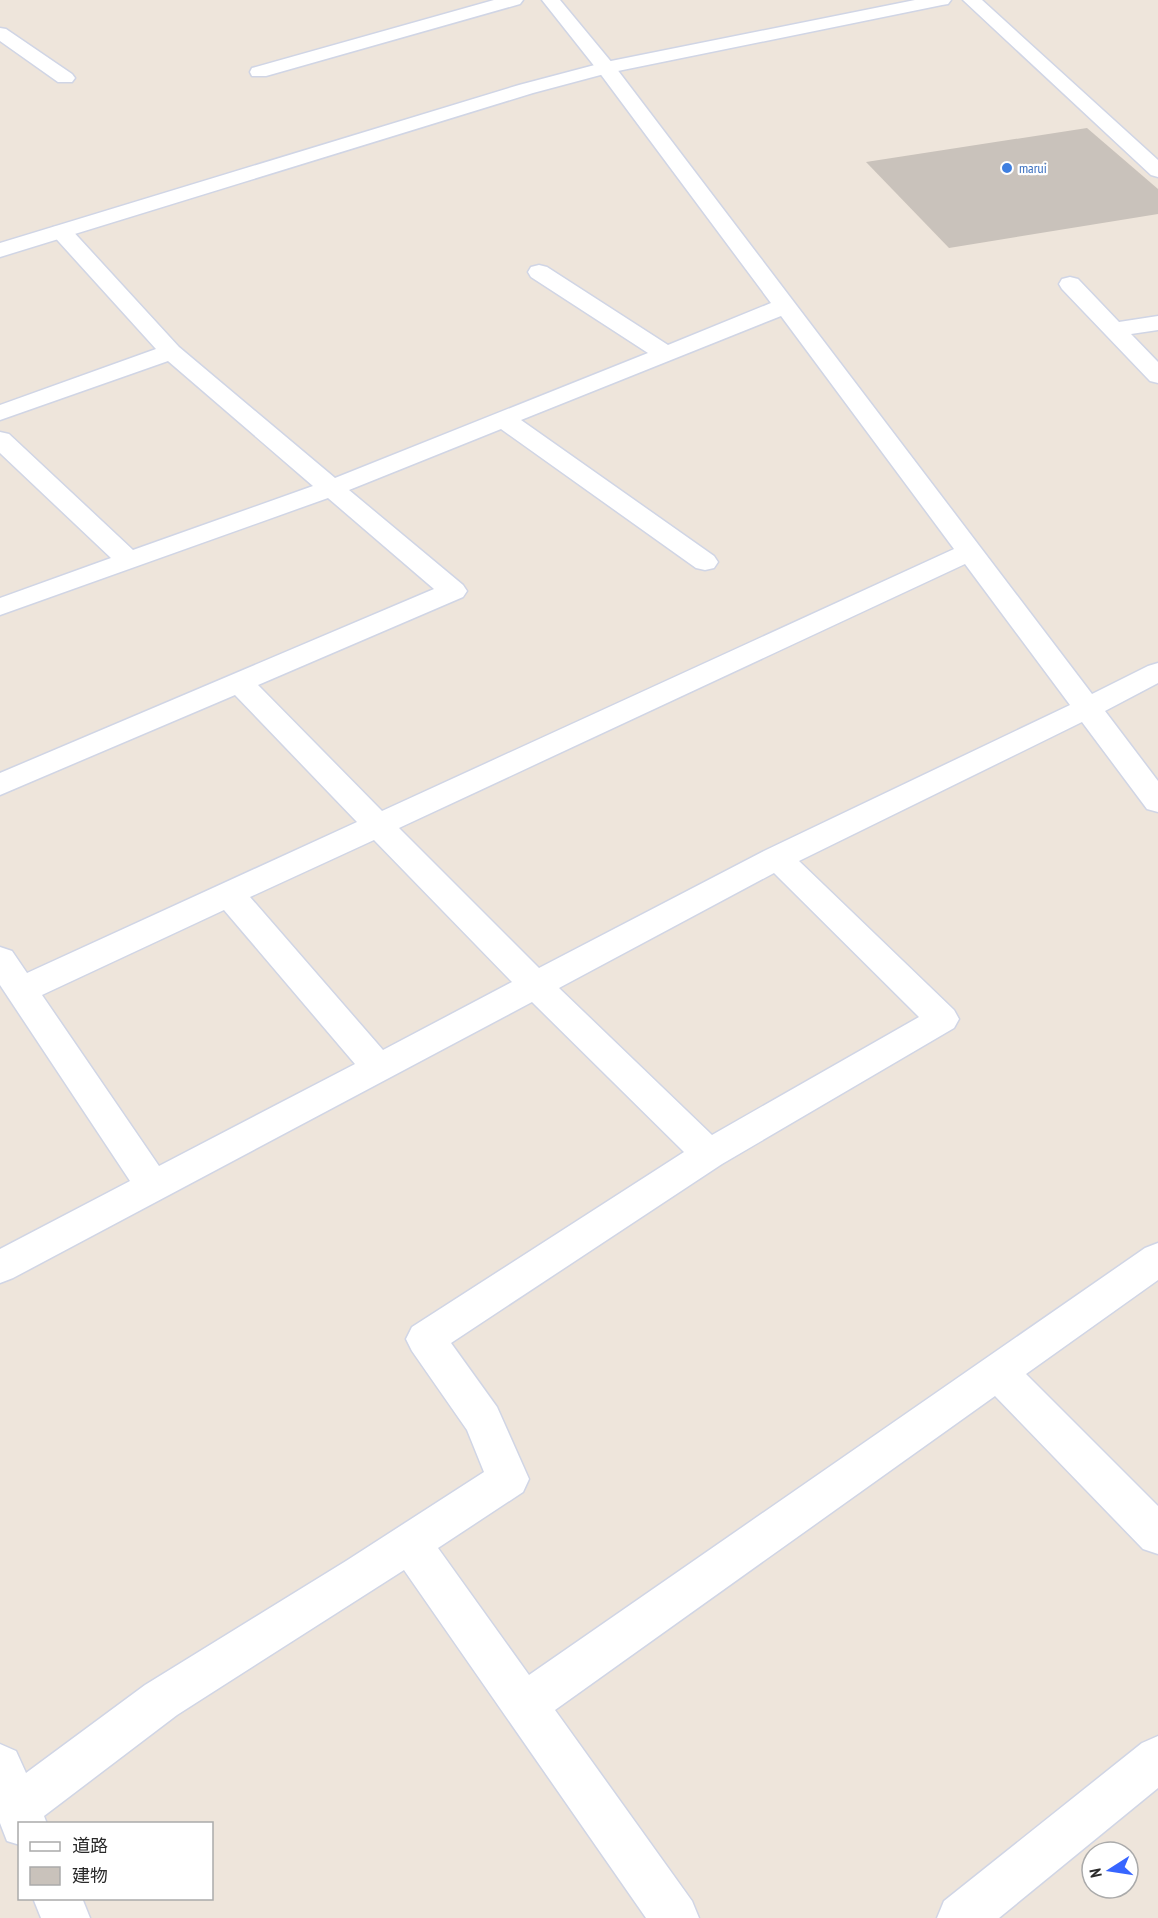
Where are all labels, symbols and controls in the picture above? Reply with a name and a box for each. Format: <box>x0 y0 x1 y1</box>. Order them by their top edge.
place label: marui <box>1019 159 1047 177</box>
marker: marui <box>1000 161 1014 175</box>
legend <box>18 1822 213 1900</box>
text: 道路 <box>72 1834 108 1857</box>
north arrow <box>1080 1840 1140 1900</box>
text: 建物 <box>72 1864 108 1887</box>
text: N <box>1085 1867 1106 1879</box>

